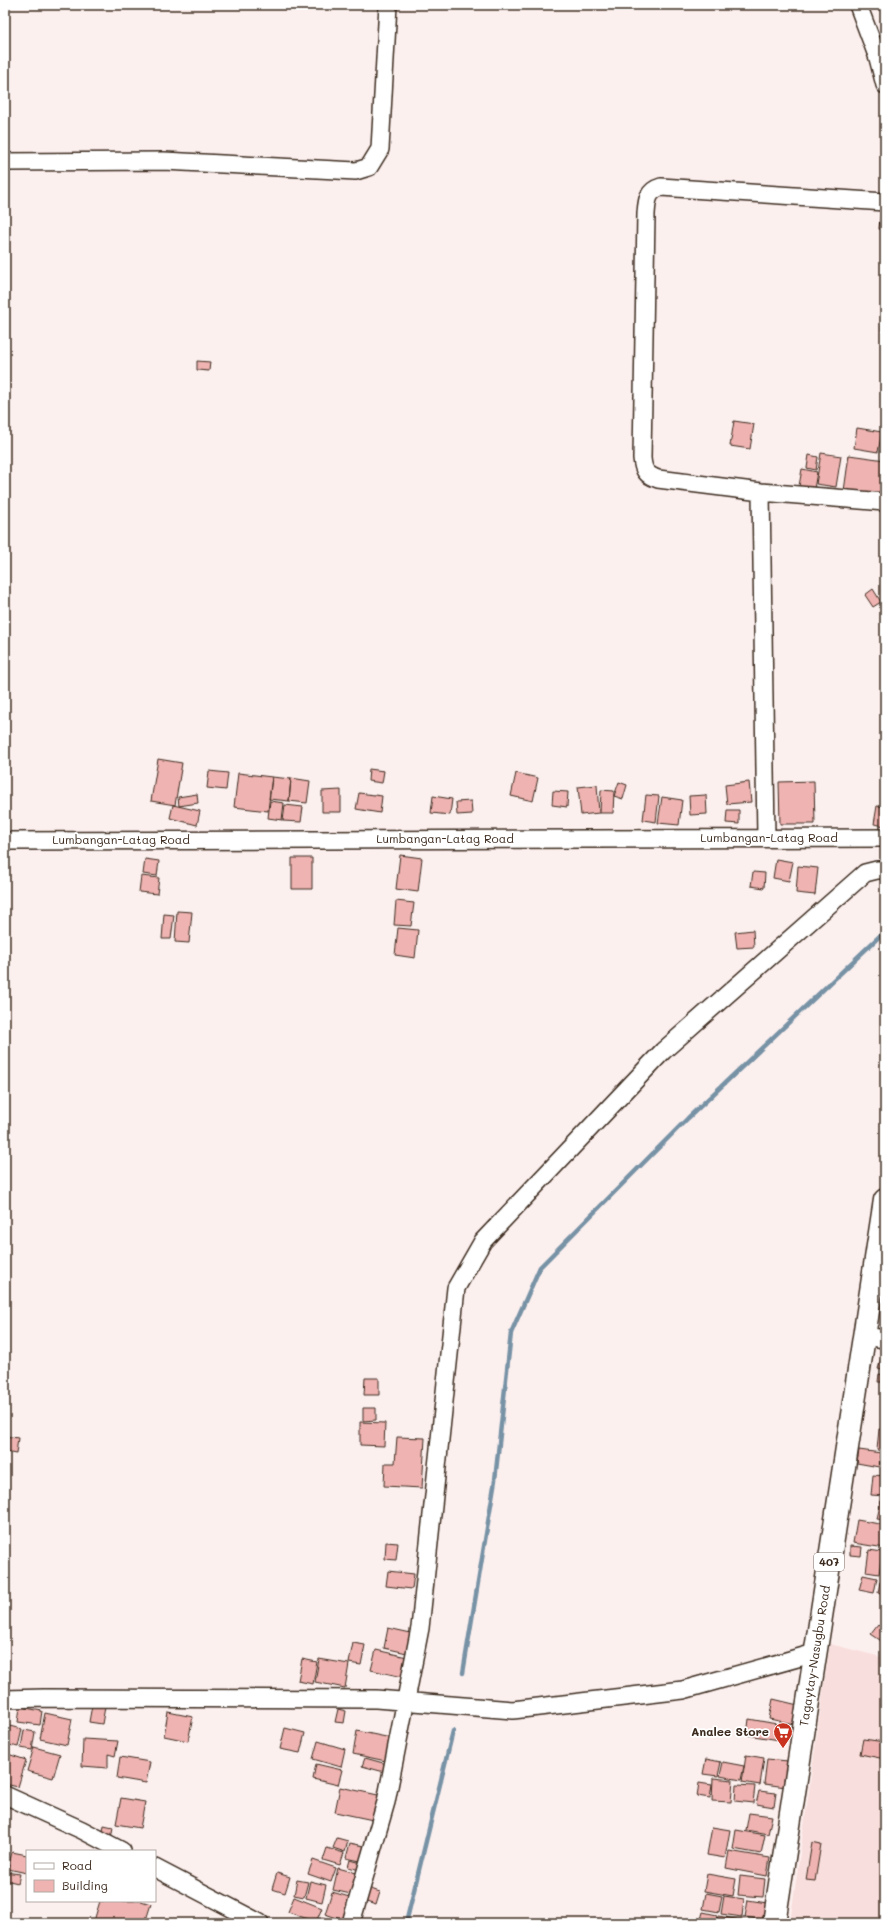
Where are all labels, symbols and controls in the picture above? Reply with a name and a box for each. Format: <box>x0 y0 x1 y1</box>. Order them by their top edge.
street label: Lumbangan-Latag Road <box>700 829 838 845</box>
street label: Lumbangan-Latag Road <box>376 830 514 846</box>
street label: Lumbangan-Latag Road <box>52 831 190 847</box>
road number: 407 <box>814 1553 844 1571</box>
street label: Tagaytay-Nasugbu Road <box>795 1584 833 1728</box>
supermarket icon: Analee Store <box>772 1721 794 1749</box>
place label: Analee Store <box>691 1723 769 1739</box>
legend <box>26 1850 156 1902</box>
text: Road <box>62 1857 92 1873</box>
text: Building <box>62 1877 108 1893</box>

